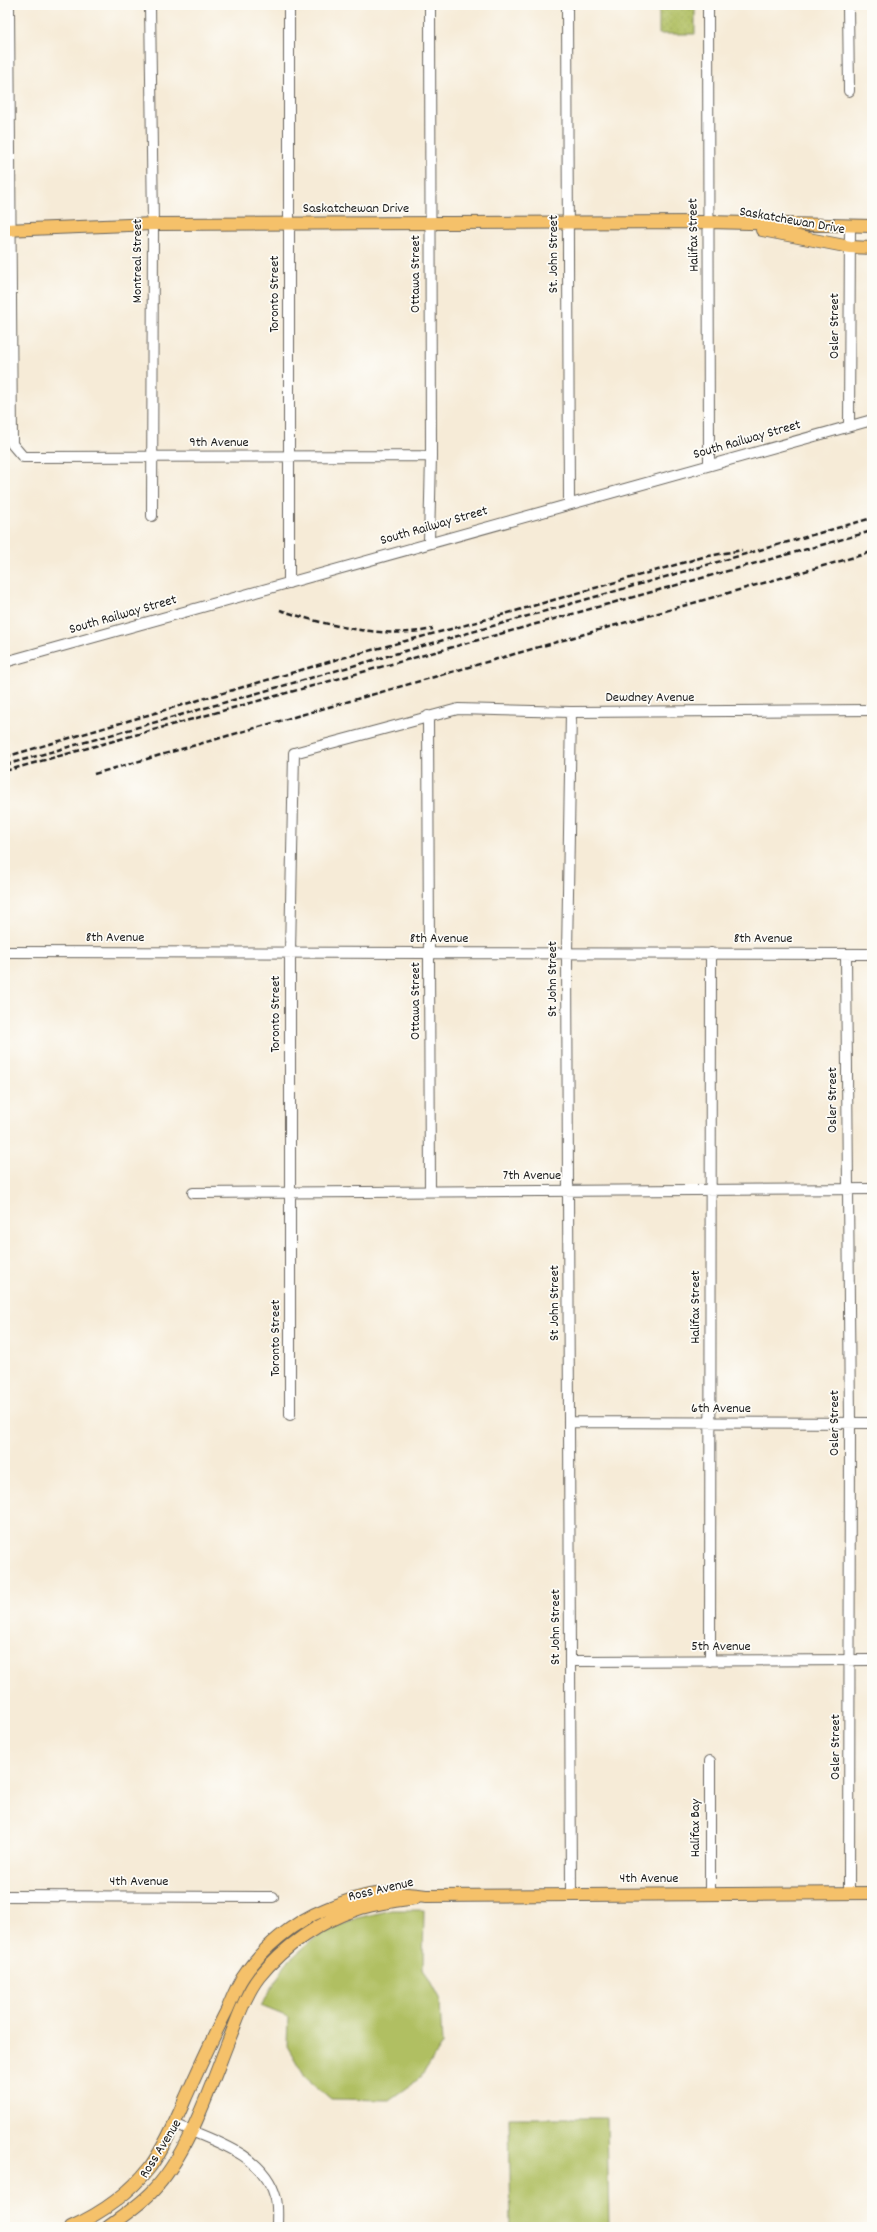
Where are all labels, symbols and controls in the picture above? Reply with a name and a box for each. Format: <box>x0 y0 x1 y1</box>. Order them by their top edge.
street label: Halifax Street <box>683 198 705 272</box>
street label: Saskatchewan Drive <box>303 199 409 219</box>
street label: Saskatchewan Drive <box>738 202 846 240</box>
street label: St. John Street <box>544 215 564 293</box>
street label: Montreal Street <box>128 219 148 303</box>
street label: Ottawa Street <box>406 235 426 313</box>
street label: Toronto Street <box>265 255 285 333</box>
street label: Osler Street <box>825 293 845 359</box>
street label: South Railway Street <box>691 415 803 465</box>
street label: 9th Avenue <box>189 433 249 453</box>
street label: South Railway Street <box>378 501 490 551</box>
street label: South Railway Street <box>67 590 179 640</box>
street label: Dewdney Avenue <box>606 688 694 708</box>
street label: 8th Avenue <box>86 928 144 948</box>
street label: 8th Avenue <box>410 929 468 949</box>
street label: 8th Avenue <box>734 929 792 949</box>
street label: St John Street <box>543 941 563 1017</box>
street label: Ottawa Street <box>406 962 426 1040</box>
street label: Toronto Street <box>266 975 286 1053</box>
street label: Osler Street <box>823 1067 843 1133</box>
street label: 7th Avenue <box>503 1166 561 1186</box>
street label: St John Street <box>545 1265 565 1341</box>
street label: Halifax Street <box>686 1270 706 1344</box>
street label: Toronto Street <box>266 1299 286 1377</box>
street label: Osler Street <box>825 1390 845 1456</box>
street label: 6th Avenue <box>691 1399 751 1419</box>
street label: St John Street <box>546 1589 566 1665</box>
street label: 5th Avenue <box>691 1637 751 1657</box>
street label: Osler Street <box>826 1714 846 1780</box>
street label: Halifax Bay <box>686 1798 706 1857</box>
street label: 4th Avenue <box>620 1869 678 1889</box>
street label: 4th Avenue <box>110 1872 168 1892</box>
street label: Ross Avenue <box>346 1873 416 1907</box>
street label: Ross Avenue <box>135 2116 187 2182</box>

